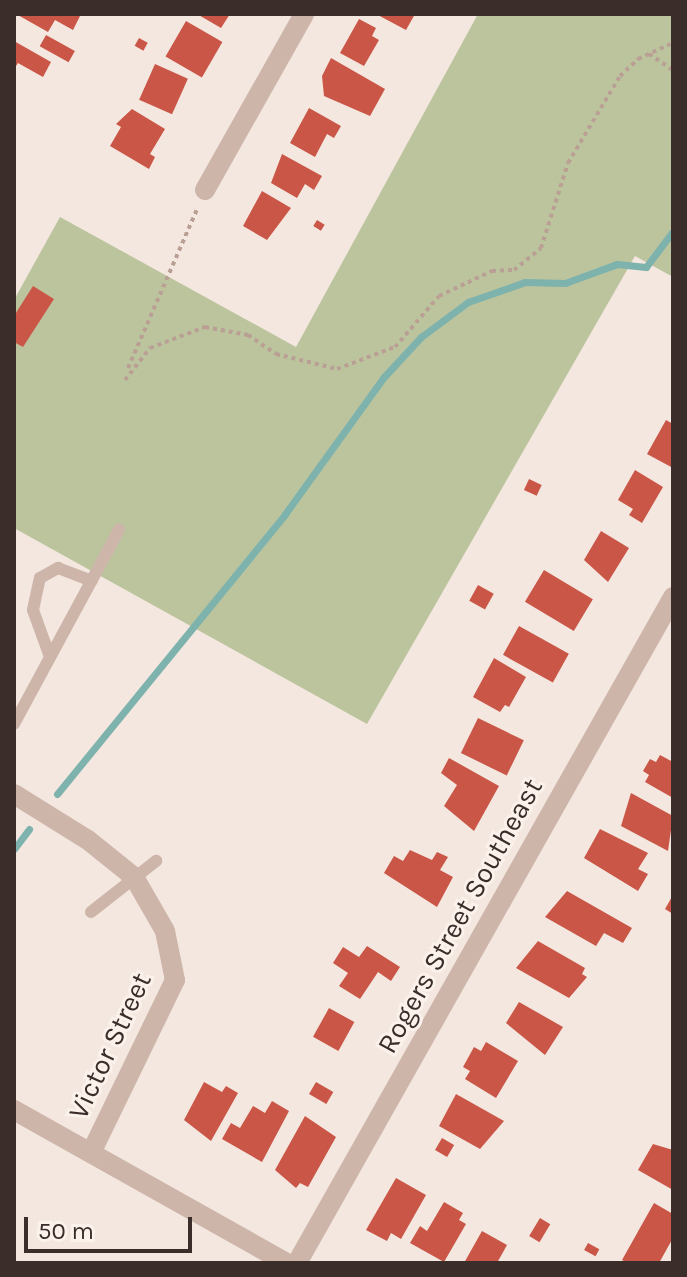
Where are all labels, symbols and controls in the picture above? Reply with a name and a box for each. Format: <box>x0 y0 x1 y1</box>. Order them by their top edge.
street label: Rogers Street Southeast <box>370 773 550 1059</box>
street label: Victor Street <box>61 967 159 1125</box>
scale bar <box>28 1201 196 1251</box>
text: 50 m <box>38 1217 94 1245</box>

